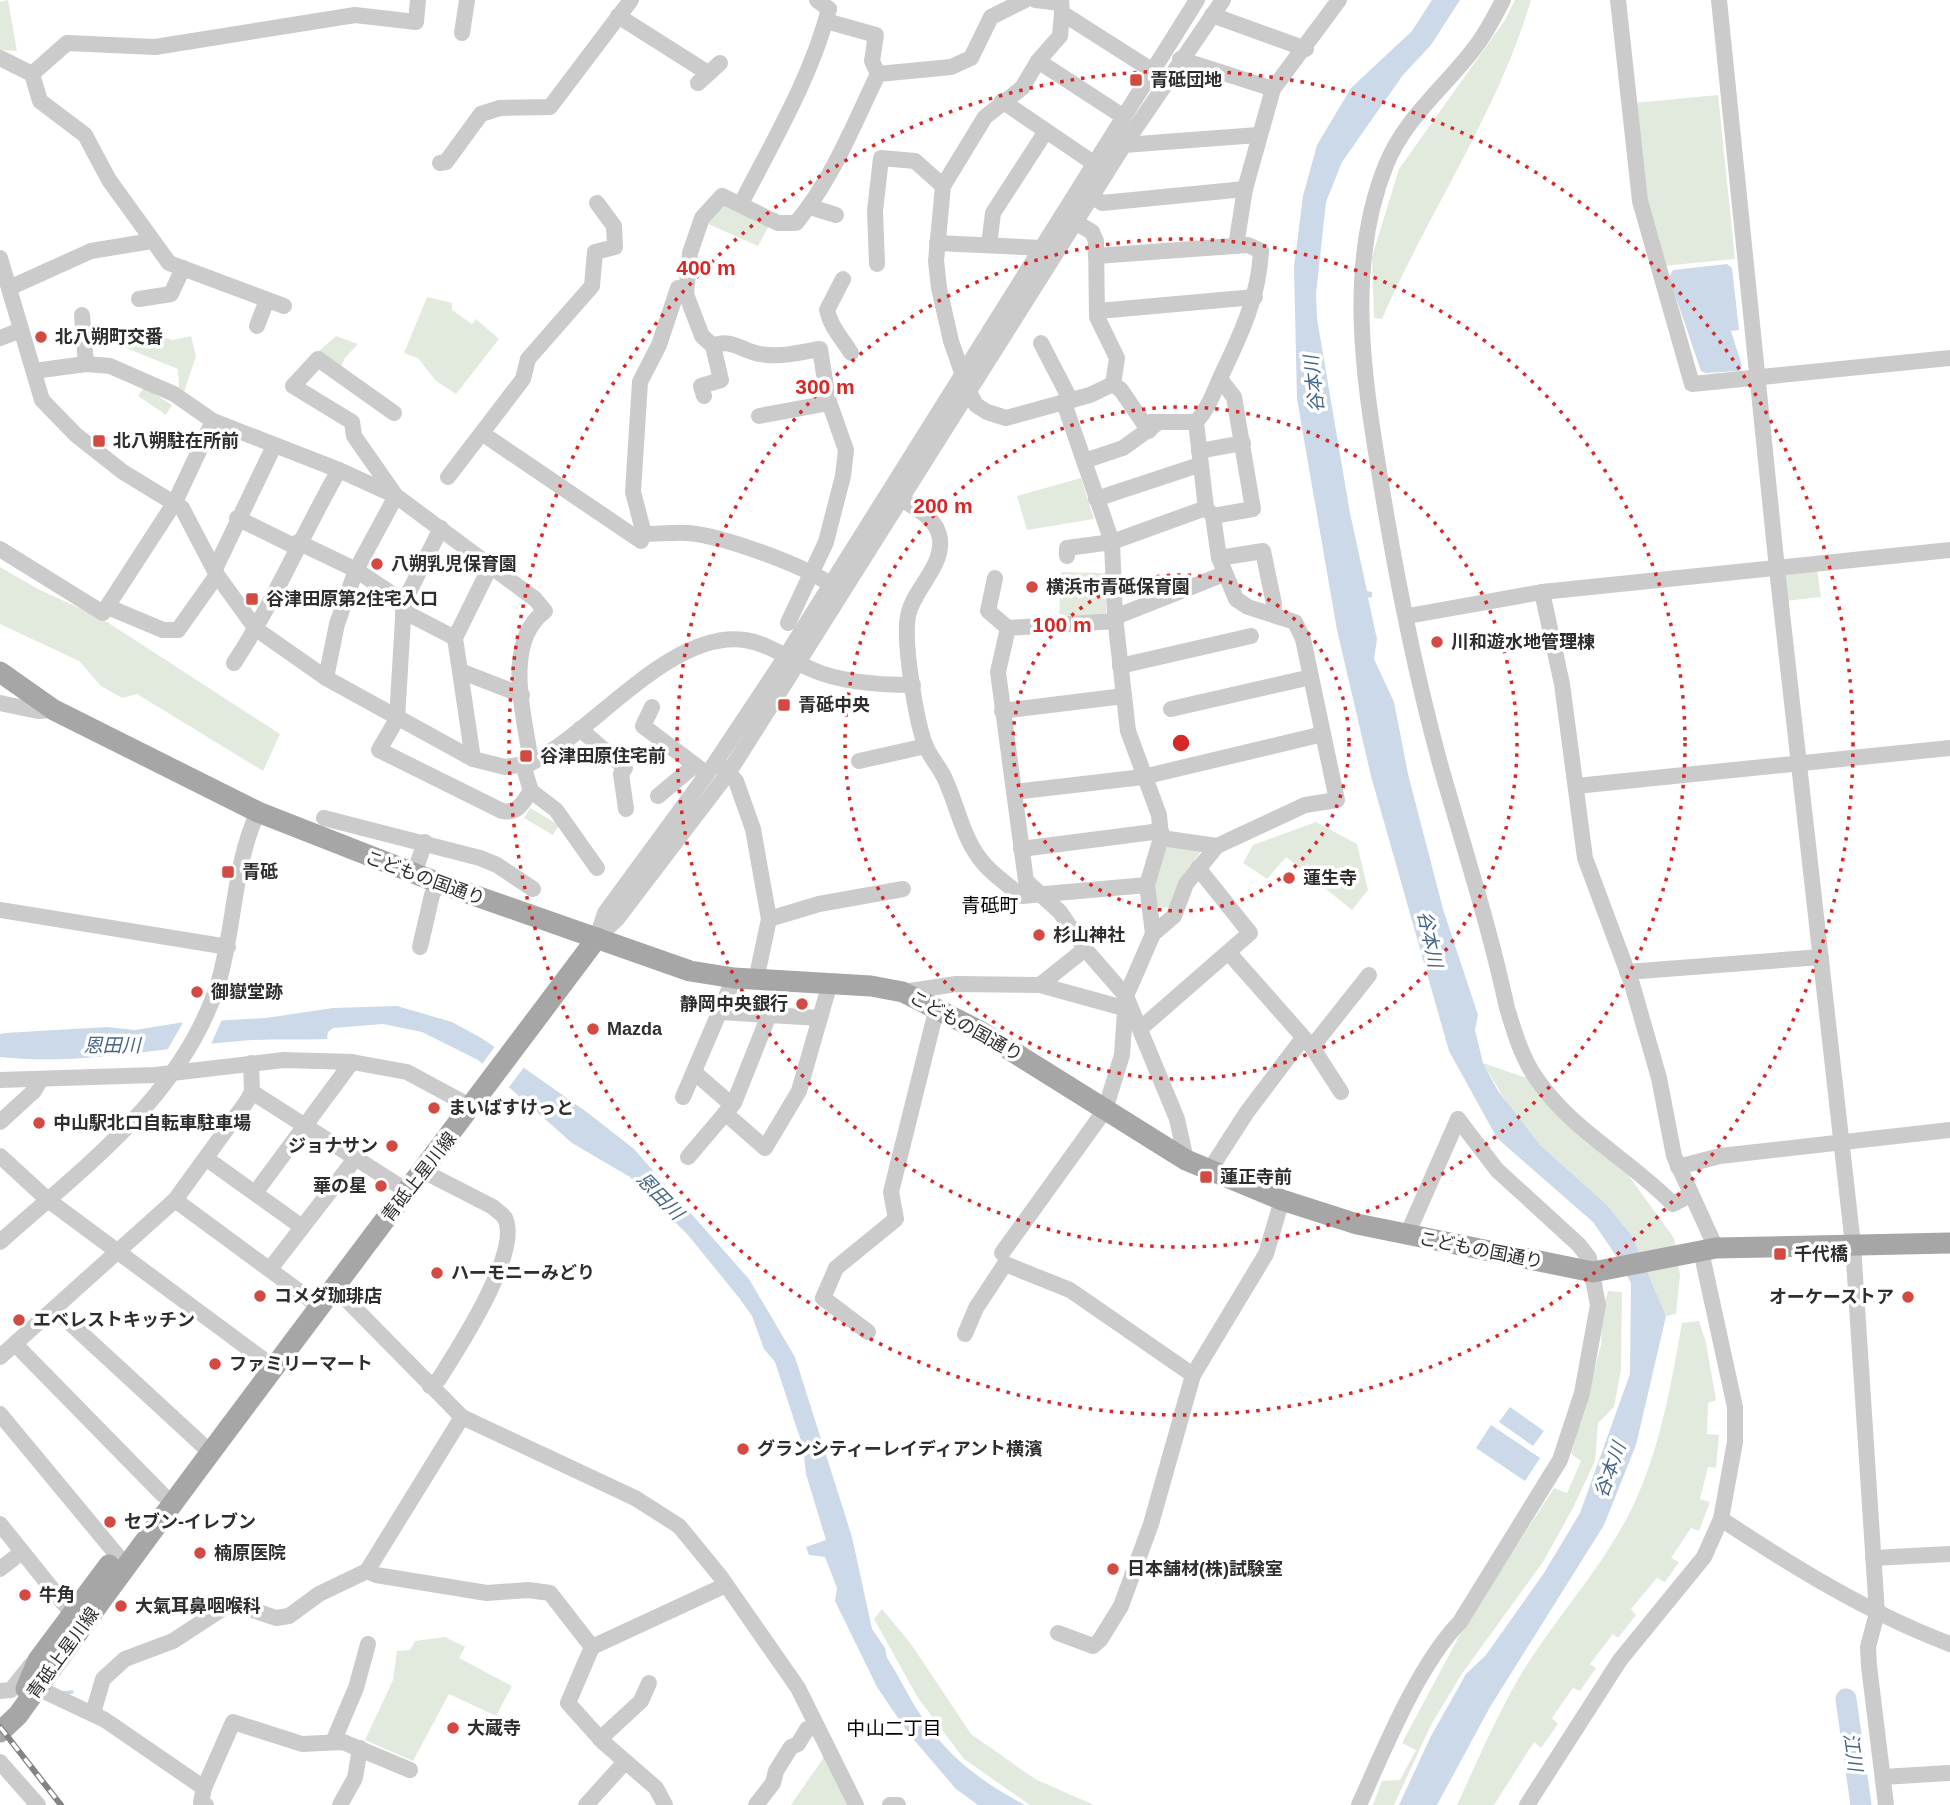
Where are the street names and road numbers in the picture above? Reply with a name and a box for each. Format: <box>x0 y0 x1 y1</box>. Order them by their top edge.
street label: こどもの国通り <box>362 847 488 909</box>
street label: こどもの国通り <box>906 987 1026 1065</box>
street label: 青砥上星川線 <box>378 1128 460 1226</box>
street label: こどもの国通り <box>1417 1228 1545 1272</box>
street label: 青砥上星川線 <box>23 1603 103 1703</box>

